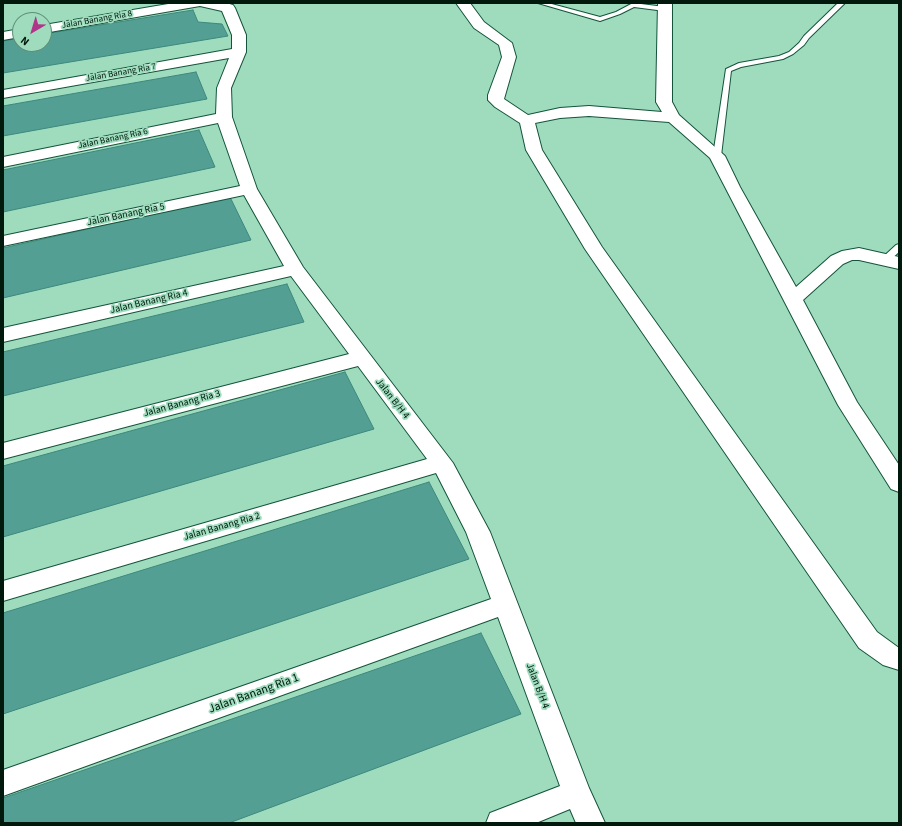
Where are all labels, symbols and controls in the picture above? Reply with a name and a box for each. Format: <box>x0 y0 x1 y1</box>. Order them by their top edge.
street label: Jalan Banang Ria 8 <box>61 9 133 31</box>
north arrow <box>12 12 52 52</box>
text: N <box>17 33 32 49</box>
street label: Jalan Banang Ria 7 <box>85 62 157 84</box>
street label: Jalan Banang Ria 6 <box>77 126 149 152</box>
street label: Jalan Banang Ria 5 <box>86 201 166 229</box>
street label: Jalan Banang Ria 4 <box>109 287 189 317</box>
street label: Jalan B/H 4 <box>373 376 411 422</box>
street label: Jalan Banang Ria 3 <box>142 388 222 420</box>
street label: Jalan Banang Ria 2 <box>182 510 262 544</box>
street label: Jalan B/H 4 <box>523 662 551 710</box>
street label: Jalan Banang Ria 1 <box>207 671 301 717</box>

